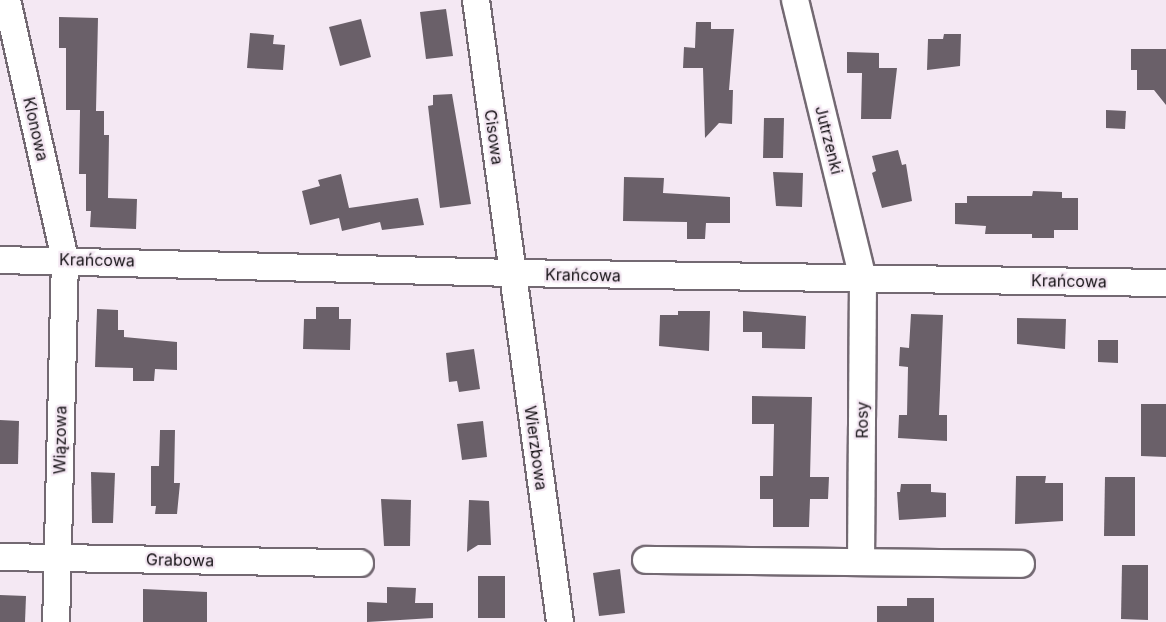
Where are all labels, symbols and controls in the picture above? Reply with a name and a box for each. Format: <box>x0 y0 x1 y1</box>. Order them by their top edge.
street label: Klonowa <box>19 95 53 163</box>
street label: Jutrzenki <box>811 104 847 176</box>
street label: Cisowa <box>481 108 507 166</box>
street label: Krańcowa <box>59 250 135 270</box>
street label: Krańcowa <box>545 265 621 285</box>
street label: Krańcowa <box>1031 271 1107 291</box>
street label: Rosy <box>852 401 872 439</box>
street label: Wierzbowa <box>521 405 551 491</box>
street label: Wiązowa <box>50 406 70 474</box>
street label: Grabowa <box>146 550 214 570</box>

